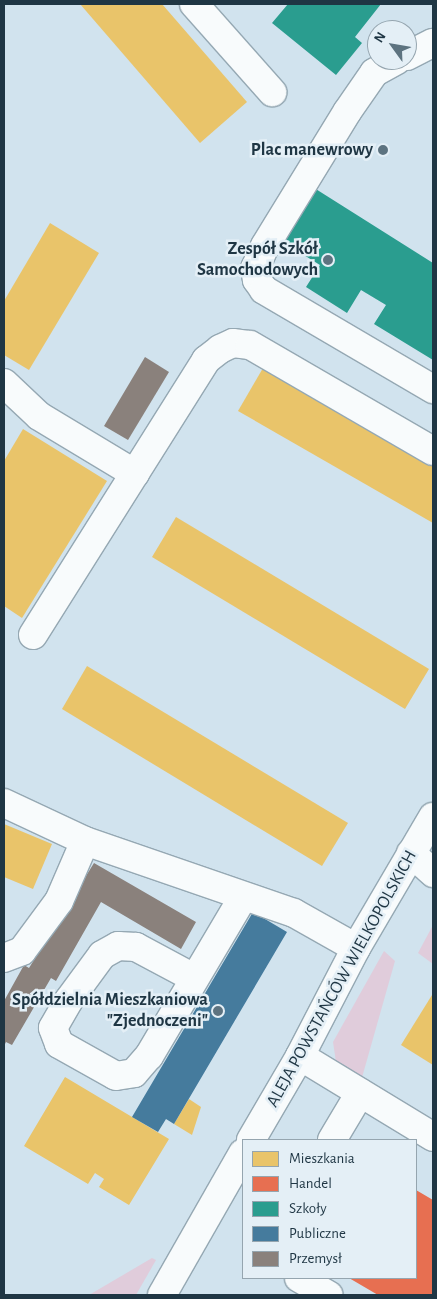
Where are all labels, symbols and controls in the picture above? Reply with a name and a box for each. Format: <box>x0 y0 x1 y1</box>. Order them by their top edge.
north arrow <box>367 20 417 70</box>
text: N <box>372 30 389 45</box>
place label: Plac manewrowy <box>251 139 373 161</box>
marker: Plac manewrowy <box>377 144 389 156</box>
place label: Zespół Szkół Samochodowych <box>197 239 318 282</box>
marker: Zespół Szkół Samochodowych <box>322 254 334 266</box>
street label: ALEJA POWSTAŃCÓW WIELKOPOLSKICH <box>262 847 422 1111</box>
place label: Spółdzielnia Mieszkaniowa "Zjednoczeni" <box>12 990 208 1032</box>
marker: Spółdzielnia Mieszkaniowa "Zjednoczeni" <box>212 1005 224 1017</box>
legend <box>242 1139 417 1279</box>
text: Mieszkania <box>289 1151 355 1166</box>
text: Handel <box>289 1176 332 1191</box>
text: Szkoły <box>289 1201 327 1216</box>
text: Publiczne <box>289 1226 346 1241</box>
text: Przemysł <box>289 1251 342 1266</box>

